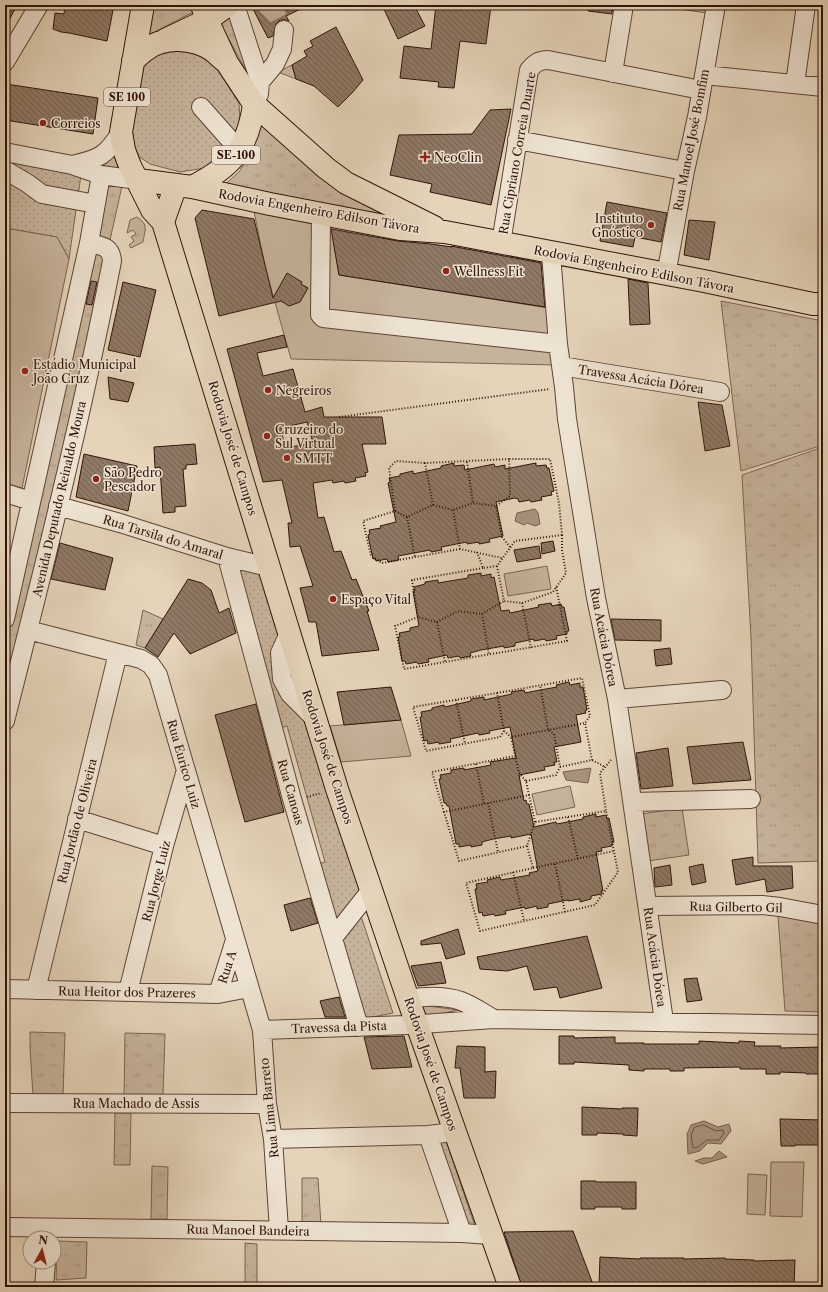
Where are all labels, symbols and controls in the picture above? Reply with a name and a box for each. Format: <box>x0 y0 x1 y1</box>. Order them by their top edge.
street label: Rua Manoel José Bomfim <box>670 68 712 212</box>
street label: Rua Cipriano Correia Duarte <box>495 70 539 235</box>
road number: SE 100 <box>104 88 150 106</box>
place label: Correios <box>51 116 101 131</box>
marker: Correios <box>38 118 48 128</box>
road number: SE-100 <box>212 146 260 164</box>
place label: NeoClin <box>434 150 482 165</box>
marker: NeoClin <box>419 151 431 163</box>
street label: Rodovia Engenheiro Edilson Távora <box>217 186 421 236</box>
place label: Instituto Gnóstico <box>592 211 643 240</box>
marker: Instituto Gnóstico <box>646 220 656 230</box>
street label: Rodovia Engenheiro Edilson Távora <box>532 242 736 296</box>
place label: Wellness Fit <box>453 264 524 279</box>
marker: Wellness Fit <box>441 266 451 276</box>
place label: Estádio Municipal João Cruz <box>31 357 137 386</box>
street label: Travessa Acácia Dórea <box>577 362 706 396</box>
marker: Estádio Municipal João Cruz <box>20 366 30 376</box>
street label: Rodovia José de Campos <box>205 379 261 517</box>
place label: Negreiros <box>276 383 331 398</box>
marker: Negreiros <box>263 385 273 395</box>
street label: Avenida Deputado Reinaldo Moura <box>29 399 89 600</box>
place label: Cruzeiro do Sul Virtual <box>275 422 343 451</box>
marker: Cruzeiro do Sul Virtual <box>262 431 272 441</box>
place label: SMTT <box>295 451 332 466</box>
marker: SMTT <box>282 453 292 463</box>
place label: São Pedro Pescador <box>104 465 162 494</box>
marker: São Pedro Pescador <box>91 474 101 484</box>
street label: Rua Tarsila do Amaral <box>101 512 225 563</box>
street label: Rua Acácia Dórea <box>587 586 621 689</box>
place label: Espaço Vital <box>341 592 412 607</box>
marker: Espaço Vital <box>328 594 338 604</box>
street label: Rodovia José de Campos <box>299 688 357 826</box>
street label: Rua Eurico Luiz <box>164 718 204 810</box>
street label: Rua Jordão de Oliveira <box>54 756 100 885</box>
street label: Rua Canoas <box>274 757 308 827</box>
street label: Rua Jorge Luiz <box>139 839 173 923</box>
street label: Rua Gilberto Gil <box>689 899 783 915</box>
street label: Rua Acácia Dórea <box>641 906 670 1009</box>
street label: Rua A <box>215 947 240 985</box>
street label: Rua Heitor dos Prazeres <box>58 983 196 1001</box>
street label: Rodovia José de Campos <box>401 995 461 1133</box>
street label: Travessa da Pista <box>291 1018 388 1036</box>
street label: Rua Lima Barreto <box>256 1057 282 1159</box>
street label: Rua Machado de Assis <box>73 1096 199 1111</box>
street label: Rua Manoel Bandeira <box>186 1221 311 1239</box>
north arrow <box>22 1230 62 1270</box>
text: N <box>38 1233 49 1248</box>

